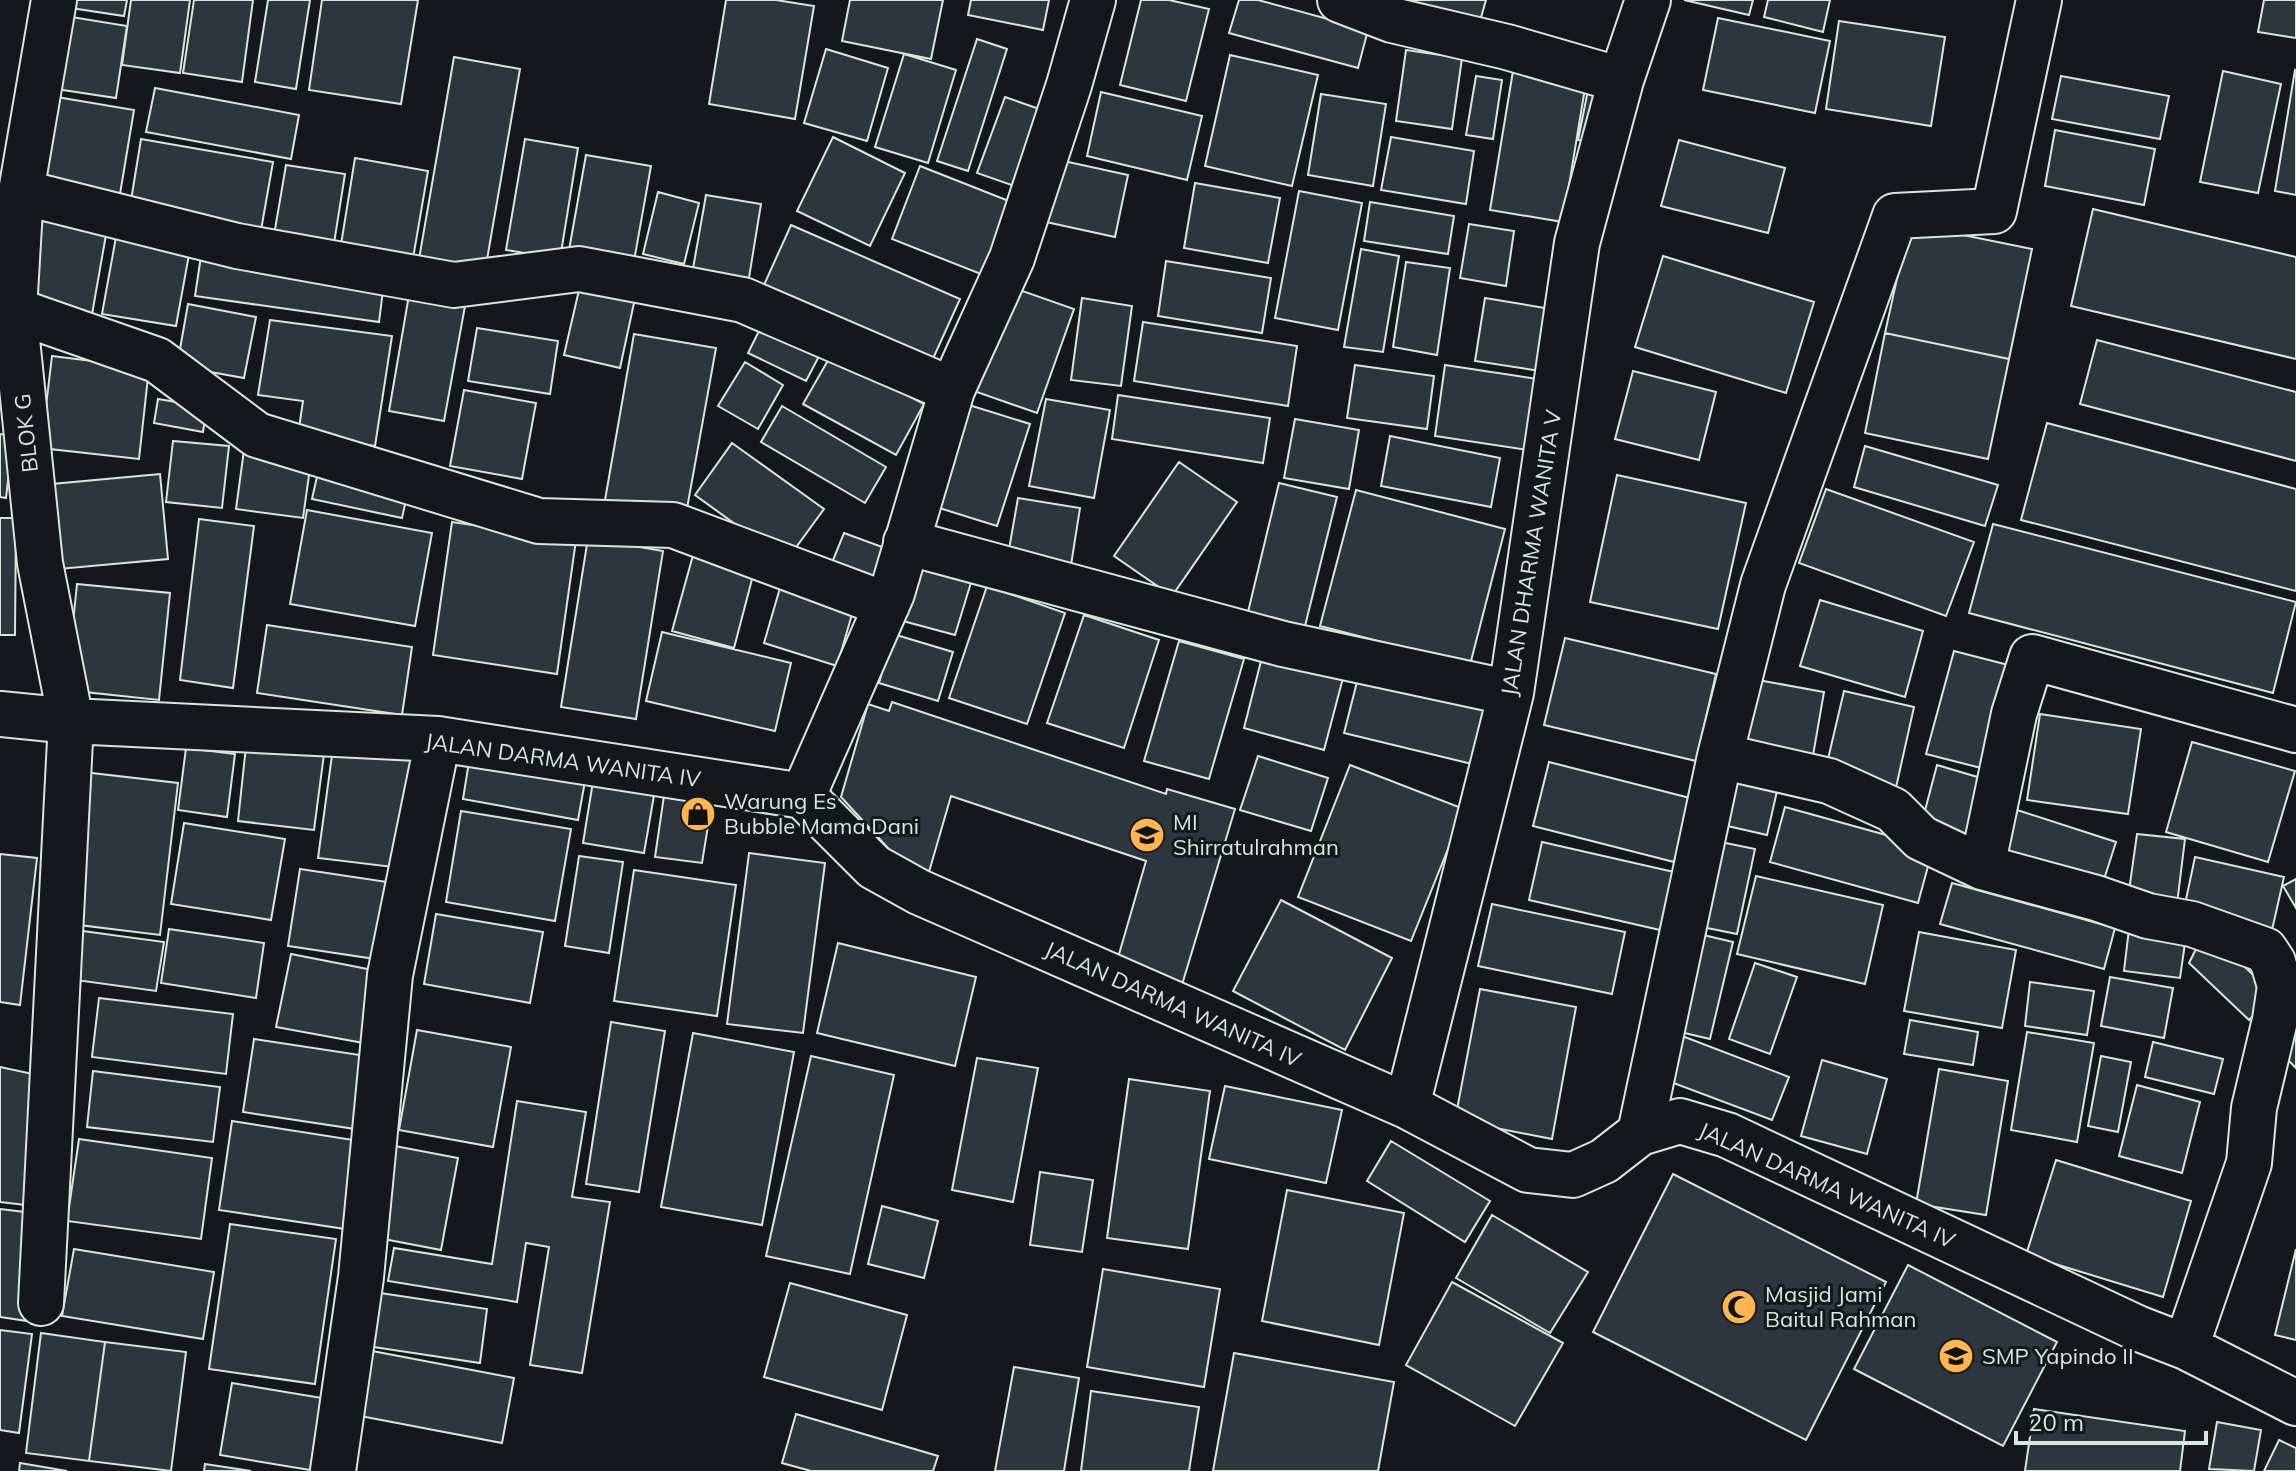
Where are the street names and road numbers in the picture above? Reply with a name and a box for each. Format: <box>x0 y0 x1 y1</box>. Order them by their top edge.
street label: BLOK G <box>8 392 44 474</box>
street label: JALAN DHARMA WANITA V <box>1495 407 1568 698</box>
street label: JALAN DARMA WANITA IV <box>424 727 703 793</box>
street label: JALAN DARMA WANITA IV <box>1040 935 1306 1074</box>
street label: JALAN DARMA WANITA IV <box>1694 1116 1960 1255</box>

